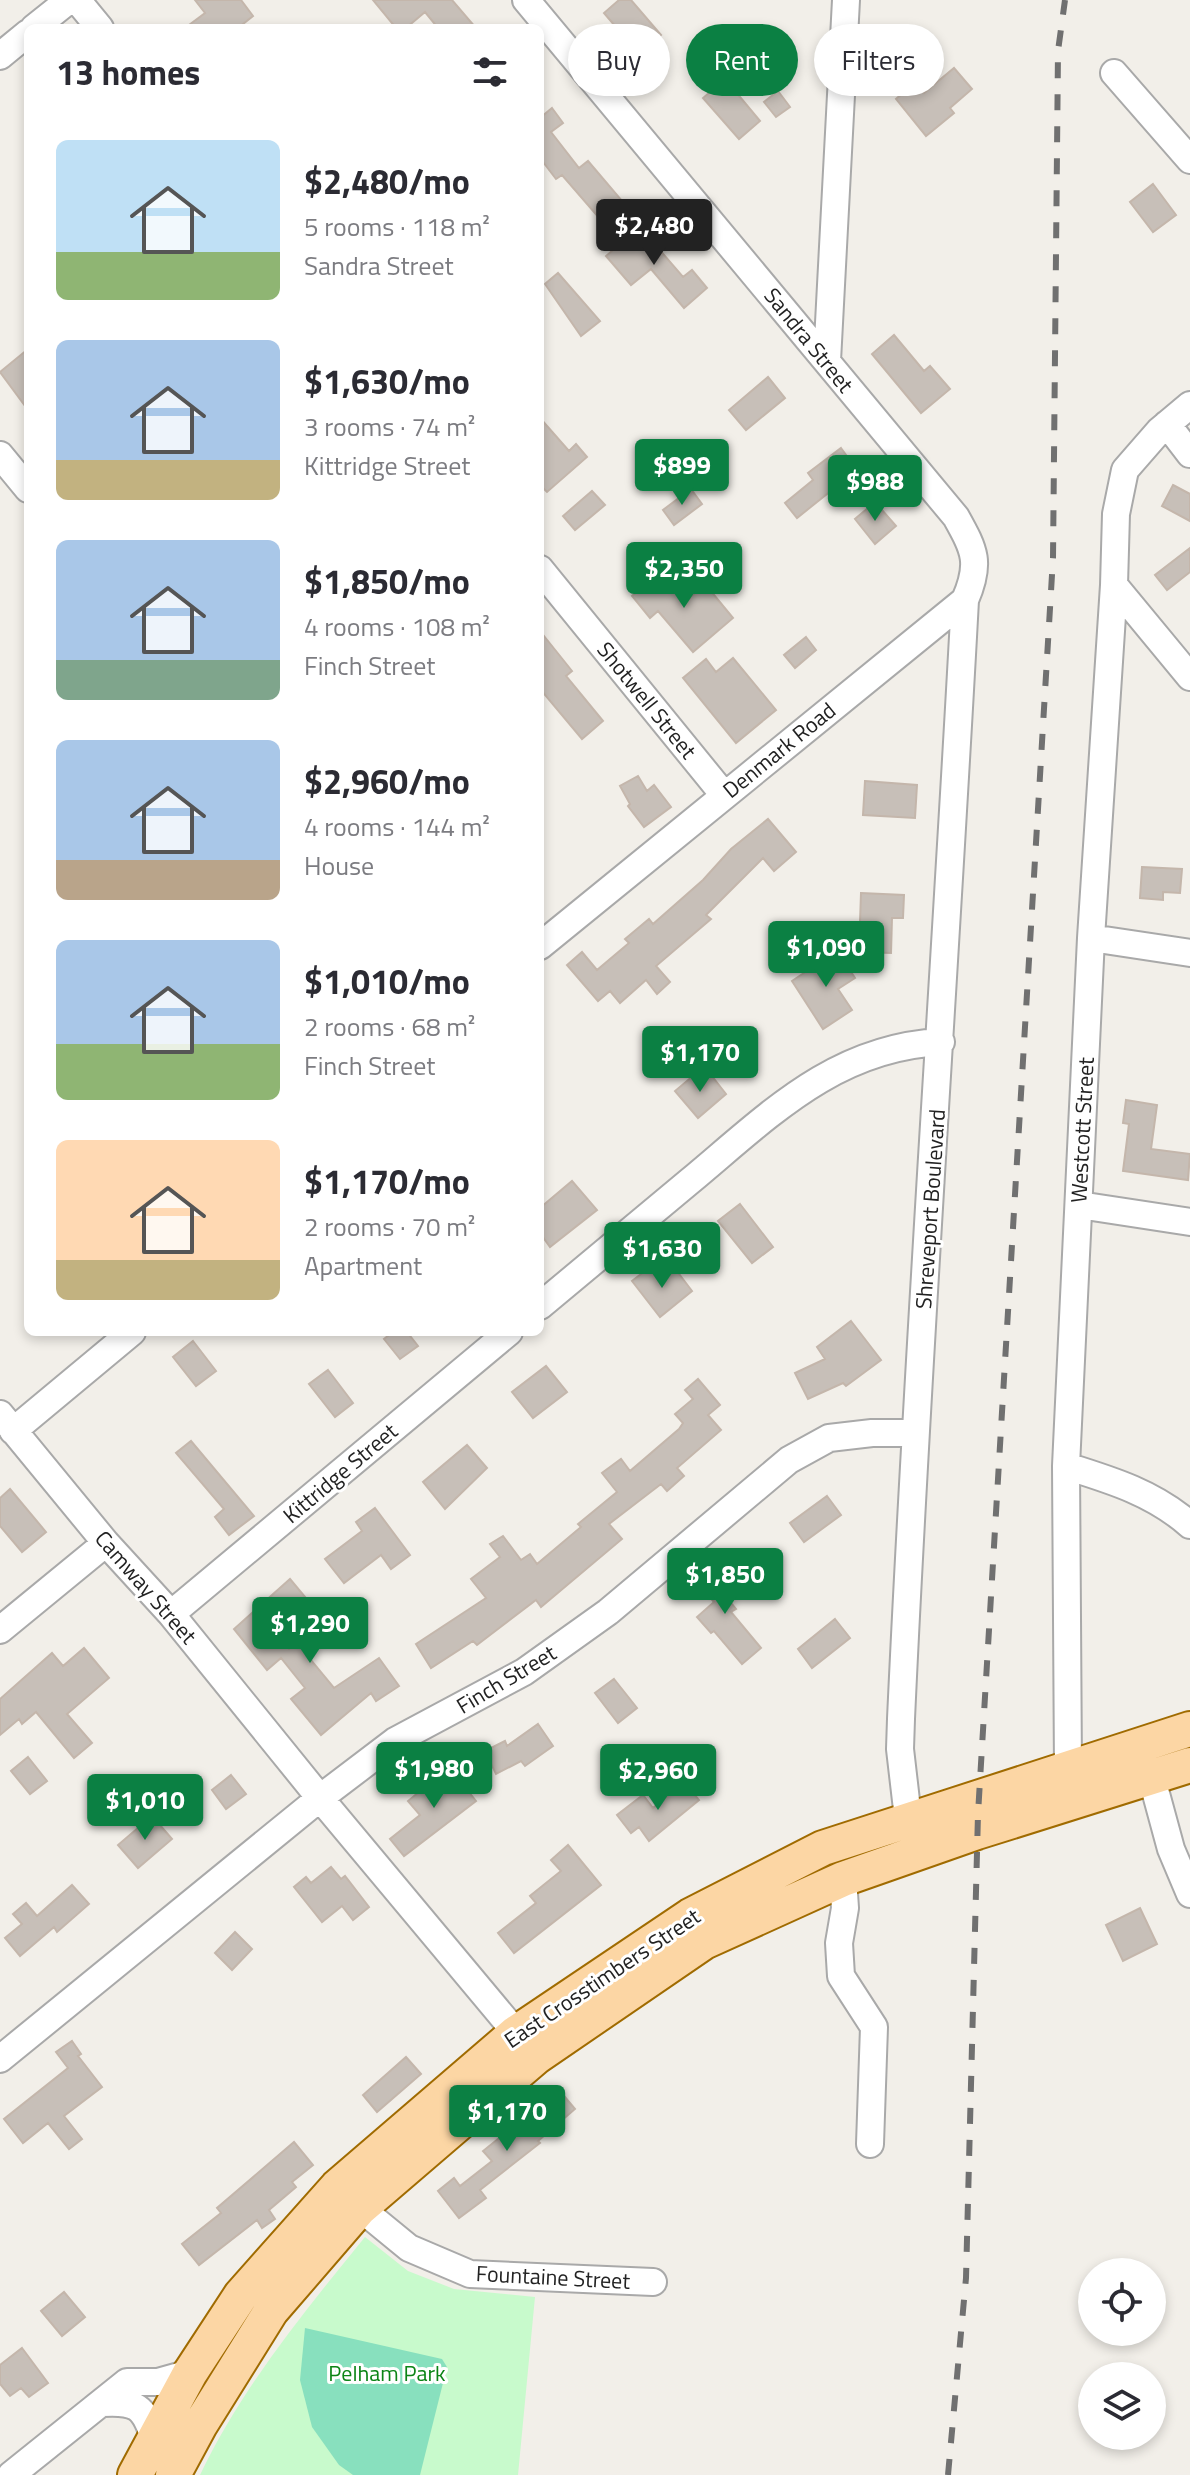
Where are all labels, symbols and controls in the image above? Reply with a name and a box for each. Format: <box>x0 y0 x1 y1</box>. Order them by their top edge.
chip: Buy <box>568 24 670 96</box>
chip: Rent <box>686 24 798 96</box>
chip: Filters <box>814 24 944 96</box>
text: 13 homes <box>56 46 200 98</box>
icon: filters <box>468 50 512 94</box>
text: $2,480/mo <box>304 155 470 207</box>
icon: home <box>120 172 216 268</box>
pin: $2,480 <box>589 199 719 267</box>
text: $2,480 <box>614 205 694 244</box>
text: 5 rooms · 118 m² <box>304 207 490 246</box>
text: Sandra Street <box>304 246 454 285</box>
street label: Sandra Street <box>756 280 862 400</box>
text: $1,630/mo <box>304 355 470 407</box>
icon: home <box>120 372 216 468</box>
text: 3 rooms · 74 m² <box>304 407 475 446</box>
pin: $899 <box>635 439 729 507</box>
text: $899 <box>653 445 711 484</box>
text: Kittridge Street <box>304 446 470 485</box>
pin: $988 <box>828 455 922 523</box>
text: $988 <box>846 461 904 500</box>
pin: $2,350 <box>619 542 749 610</box>
text: $2,350 <box>644 548 724 587</box>
text: $1,850/mo <box>304 555 470 607</box>
icon: home <box>120 572 216 668</box>
text: 4 rooms · 108 m² <box>304 607 490 646</box>
street label: Shotwell Street <box>589 634 705 766</box>
text: Finch Street <box>304 646 435 685</box>
street label: Denmark Road <box>715 694 843 806</box>
text: $2,960/mo <box>304 755 470 807</box>
icon: home <box>120 772 216 868</box>
text: 4 rooms · 144 m² <box>304 807 490 846</box>
text: House <box>304 846 374 885</box>
pin: $1,090 <box>761 921 891 989</box>
text: $1,090 <box>786 927 866 966</box>
text: $1,010/mo <box>304 955 470 1007</box>
icon: home <box>120 972 216 1068</box>
text: 2 rooms · 68 m² <box>304 1007 475 1046</box>
pin: $1,170 <box>635 1026 765 1094</box>
text: $1,170 <box>660 1032 740 1071</box>
text: Finch Street <box>304 1046 435 1085</box>
street label: Westcott Street <box>1061 1056 1103 1204</box>
street label: Shreveport Boulevard <box>906 1108 954 1310</box>
text: $1,170/mo <box>304 1155 470 1207</box>
icon: home <box>120 1172 216 1268</box>
text: 2 rooms · 70 m² <box>304 1207 475 1246</box>
pin: $1,630 <box>597 1222 727 1290</box>
text: $1,630 <box>622 1228 702 1267</box>
text: Apartment <box>304 1246 422 1285</box>
street label: Kittridge Street <box>275 1415 405 1531</box>
street label: Camway Street <box>87 1523 205 1652</box>
pin: $1,850 <box>660 1548 790 1616</box>
text: $1,850 <box>685 1554 765 1593</box>
pin: $1,290 <box>245 1597 375 1665</box>
text: $1,290 <box>270 1603 350 1642</box>
street label: Finch Street <box>450 1636 563 1722</box>
pin: $1,980 <box>369 1742 499 1810</box>
pin: $2,960 <box>593 1744 723 1812</box>
text: $1,980 <box>394 1748 474 1787</box>
text: $2,960 <box>618 1750 698 1789</box>
pin: $1,010 <box>80 1774 210 1842</box>
text: $1,010 <box>105 1780 185 1819</box>
street label: East Crosstimbers Street <box>497 1899 707 2056</box>
pin: $1,170 <box>442 2085 572 2153</box>
text: $1,170 <box>467 2091 547 2130</box>
street label: Fountaine Street <box>475 2256 631 2298</box>
map controls <box>1078 2258 1166 2450</box>
button: locate <box>1078 2258 1166 2346</box>
park label: Pelham Park <box>328 2356 446 2390</box>
button: layers <box>1078 2362 1166 2450</box>

